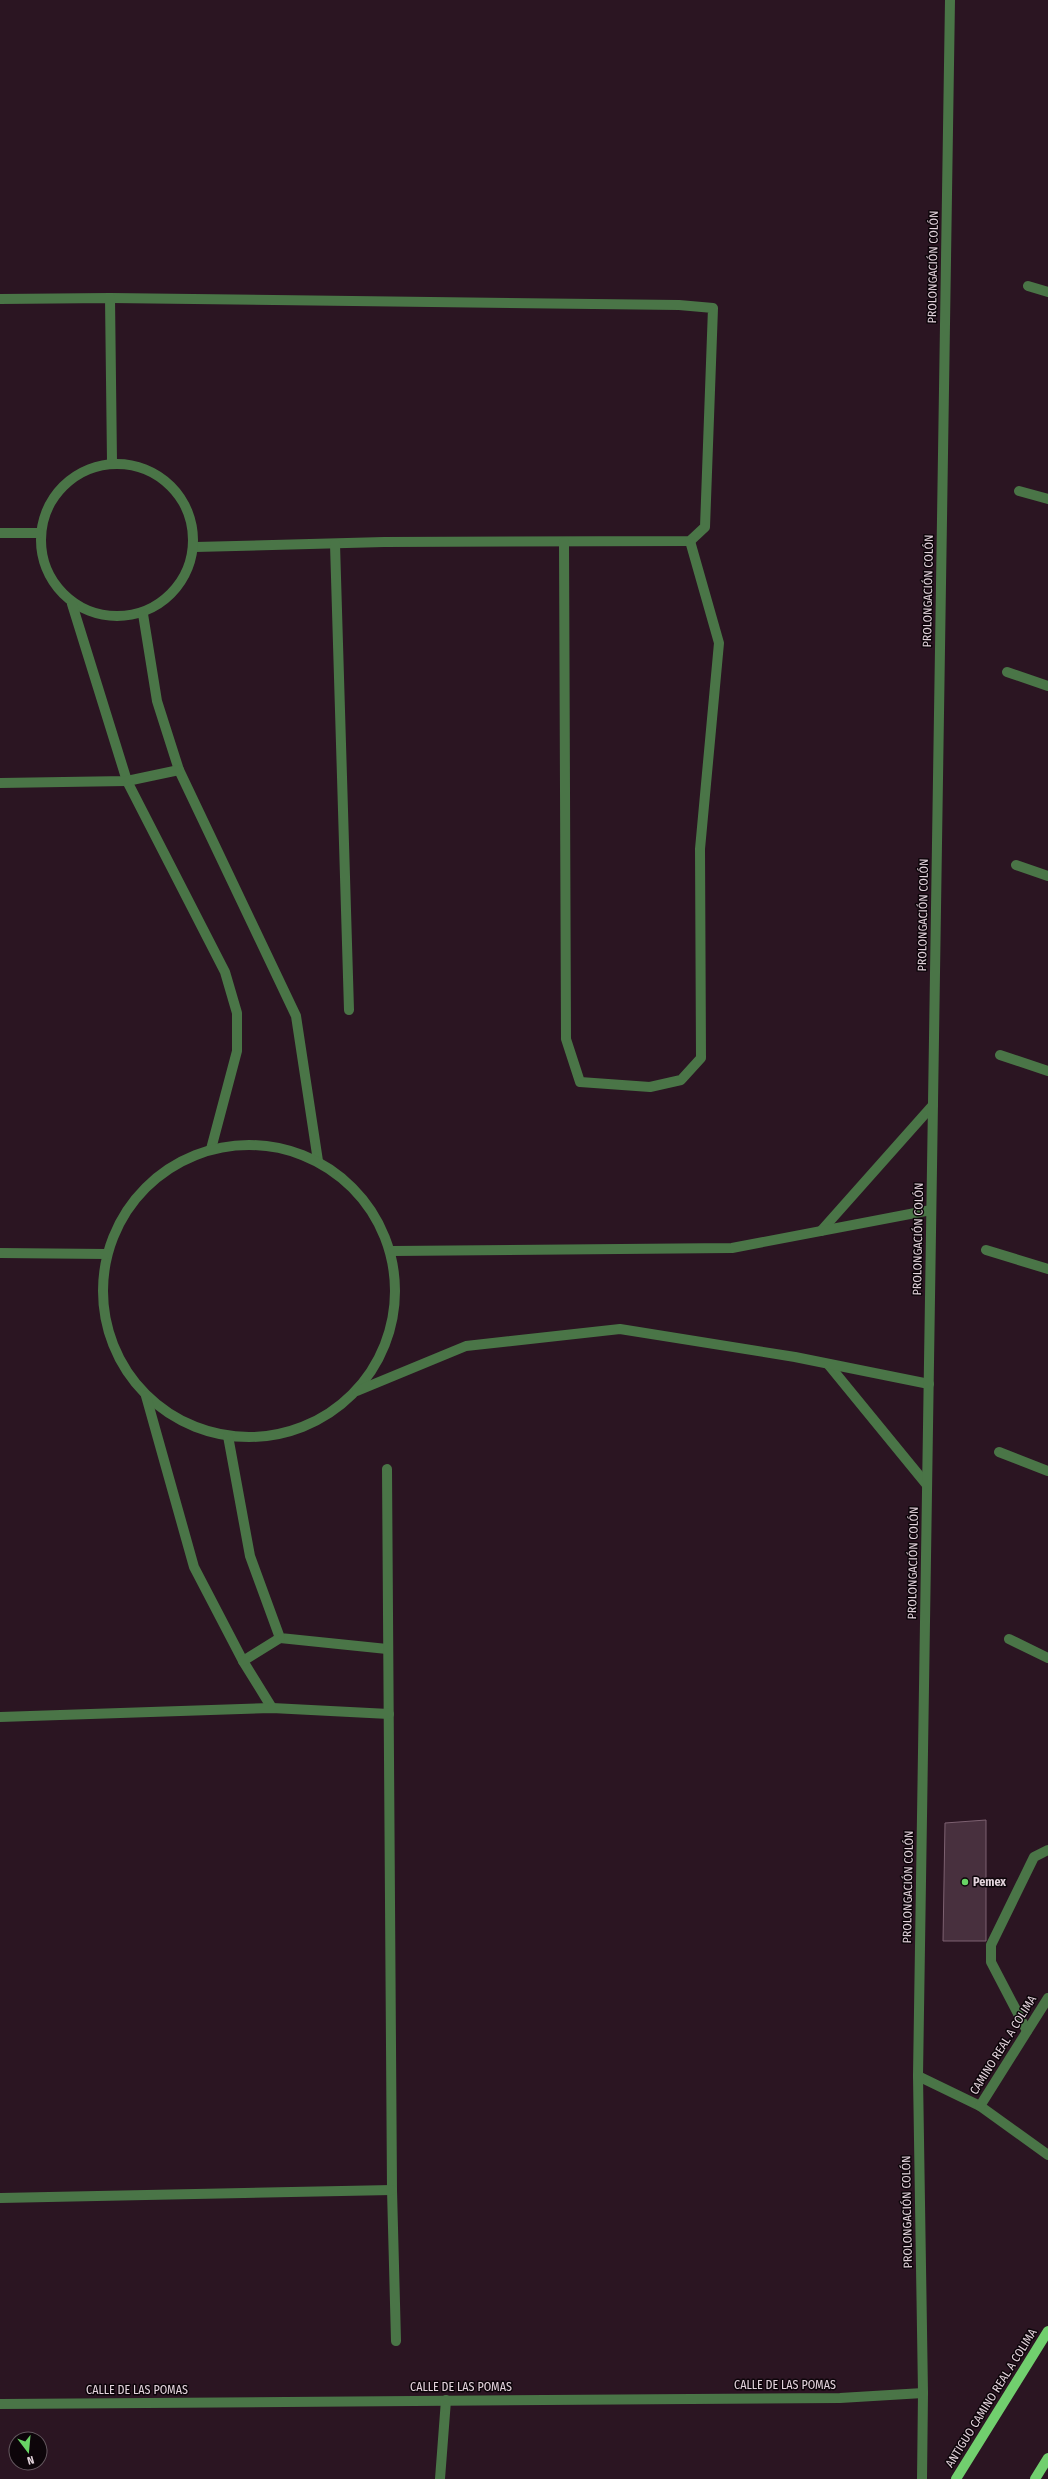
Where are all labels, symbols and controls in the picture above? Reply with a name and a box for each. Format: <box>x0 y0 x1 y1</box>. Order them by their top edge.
street label: PROLONGACIÓN COLÓN <box>924 210 941 324</box>
street label: PROLONGACIÓN COLÓN <box>919 534 936 648</box>
street label: PROLONGACIÓN COLÓN <box>914 858 931 972</box>
street label: PROLONGACIÓN COLÓN <box>909 1182 926 1296</box>
street label: PROLONGACIÓN COLÓN <box>904 1506 921 1620</box>
street label: PROLONGACIÓN COLÓN <box>899 1830 916 1944</box>
place label: Pemex <box>973 1875 1006 1889</box>
marker: Pemex <box>960 1877 970 1887</box>
street label: CAMINO REAL A COLIMA <box>967 1992 1040 2097</box>
street label: PROLONGACIÓN COLÓN <box>898 2155 915 2269</box>
street label: ANTIGUO CAMINO REAL A COLIMA <box>942 2326 1040 2470</box>
street label: CALLE DE LAS POMAS <box>734 2378 836 2392</box>
street label: CALLE DE LAS POMAS <box>410 2380 512 2394</box>
street label: CALLE DE LAS POMAS <box>86 2383 188 2397</box>
north arrow <box>8 2431 48 2471</box>
text: N <box>26 2453 36 2467</box>

